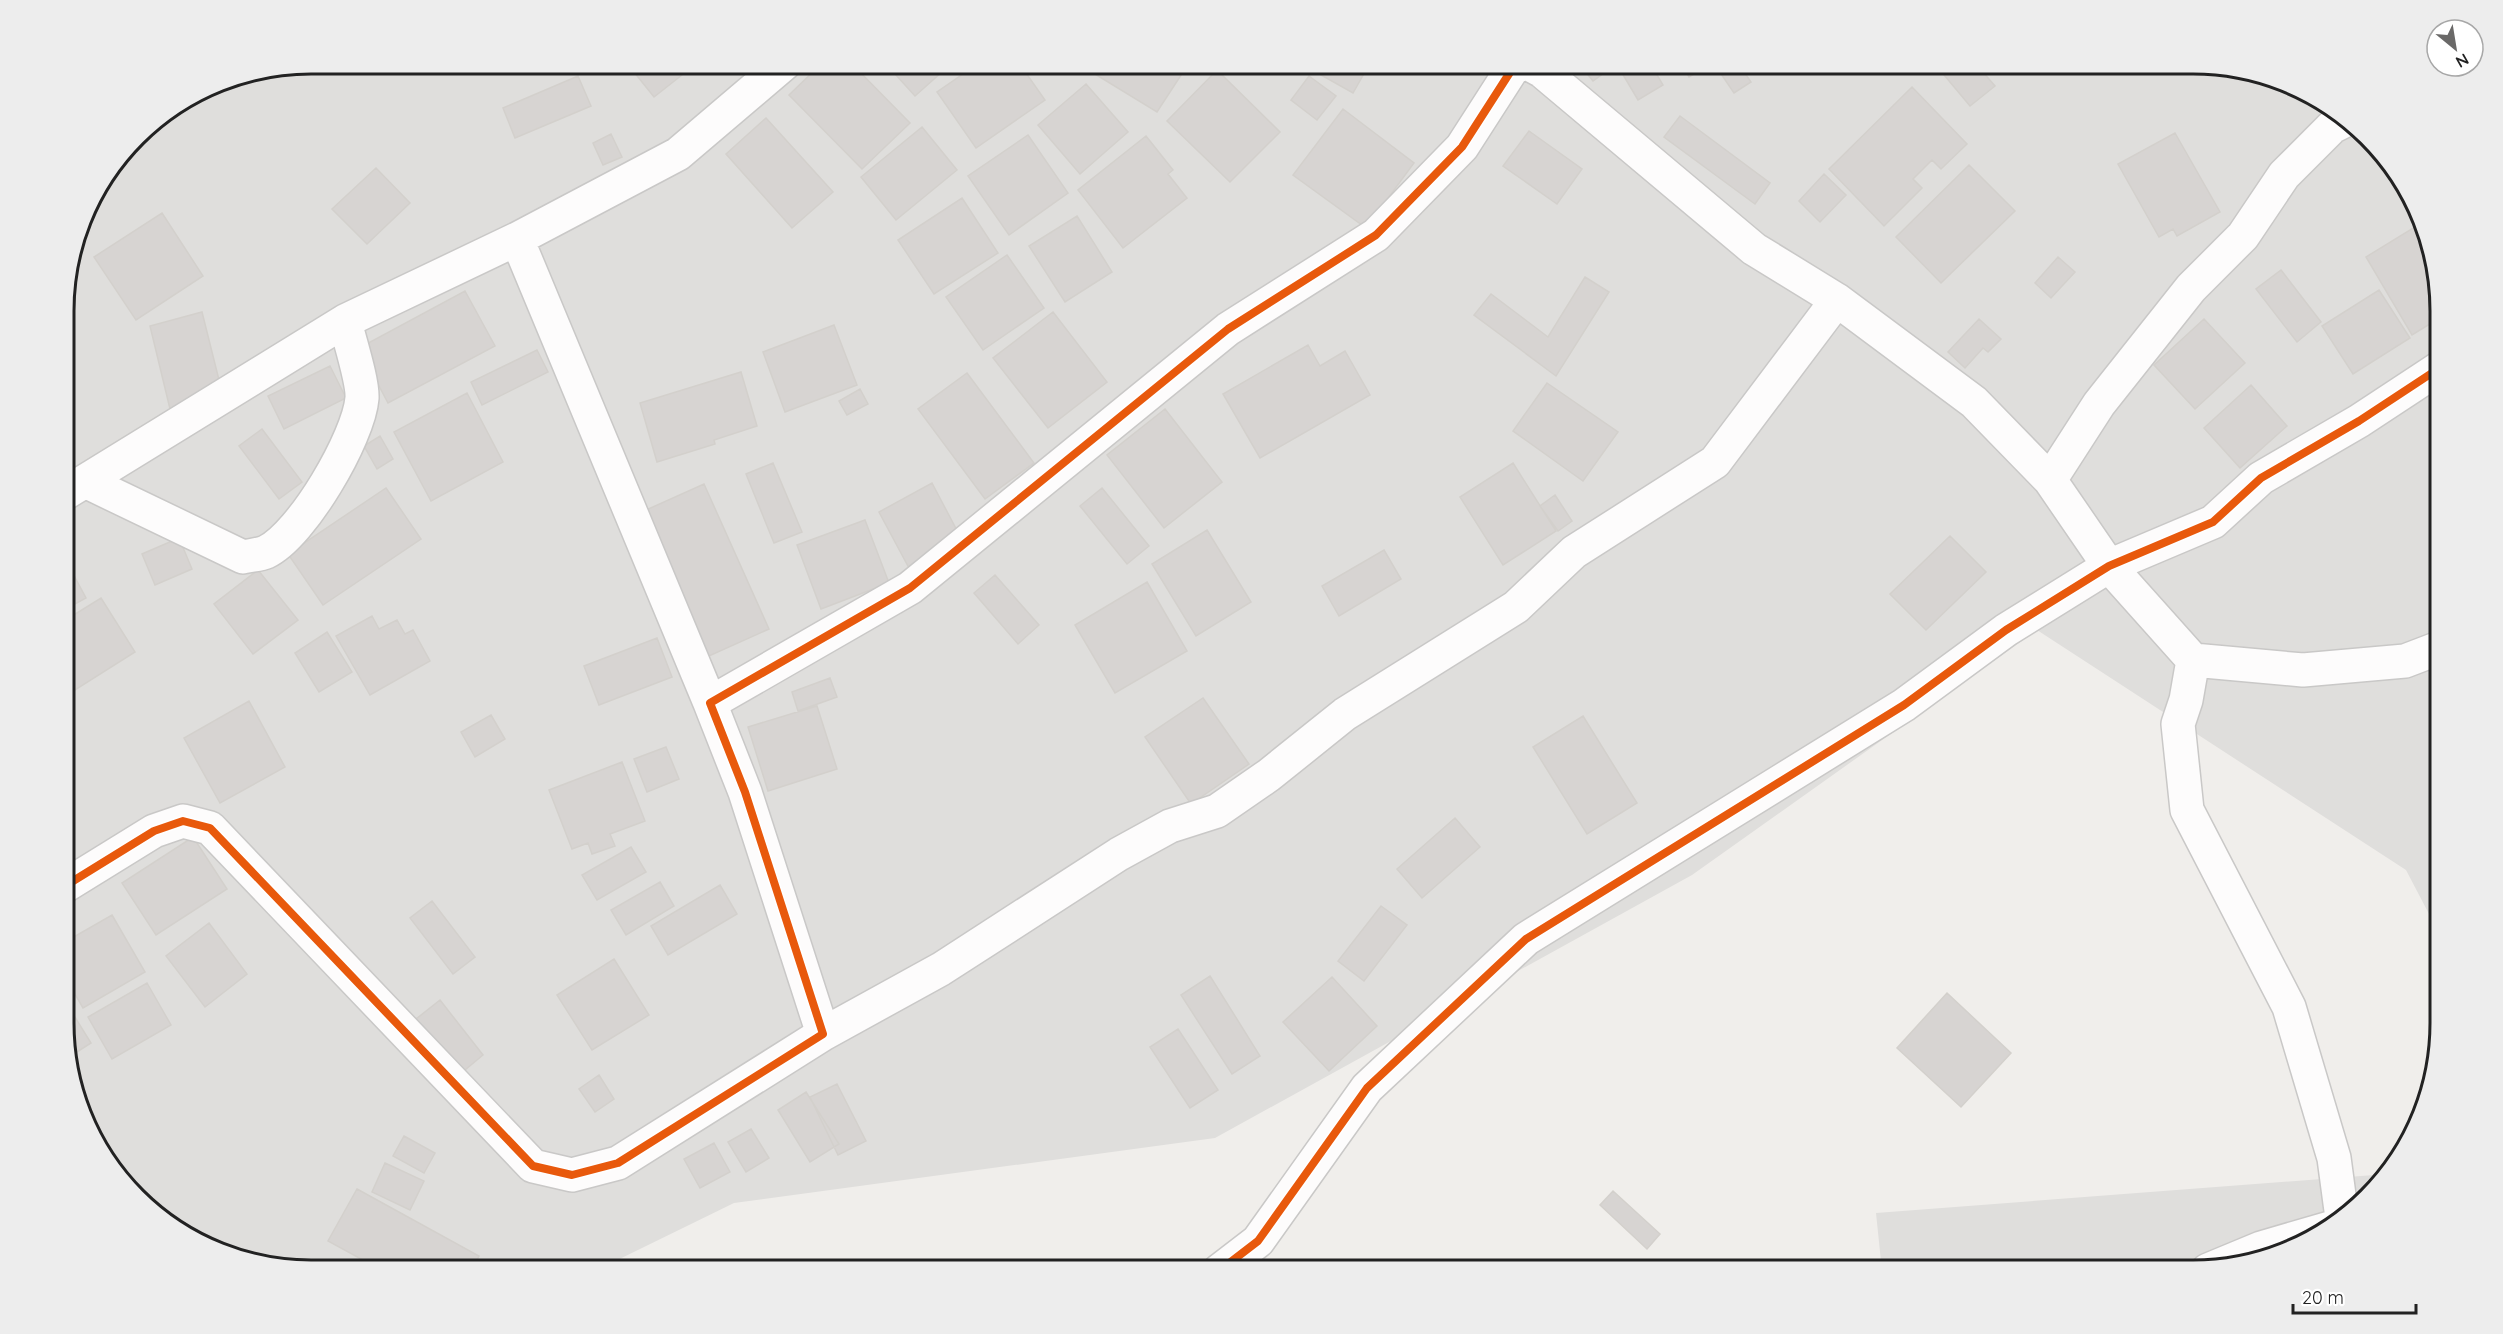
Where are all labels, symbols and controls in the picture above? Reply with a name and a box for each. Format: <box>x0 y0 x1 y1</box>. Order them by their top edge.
north arrow <box>2425 18 2485 78</box>
text: N <box>2452 49 2473 73</box>
scale bar <box>2293 1277 2416 1315</box>
text: 20 m <box>2302 1286 2344 1309</box>

